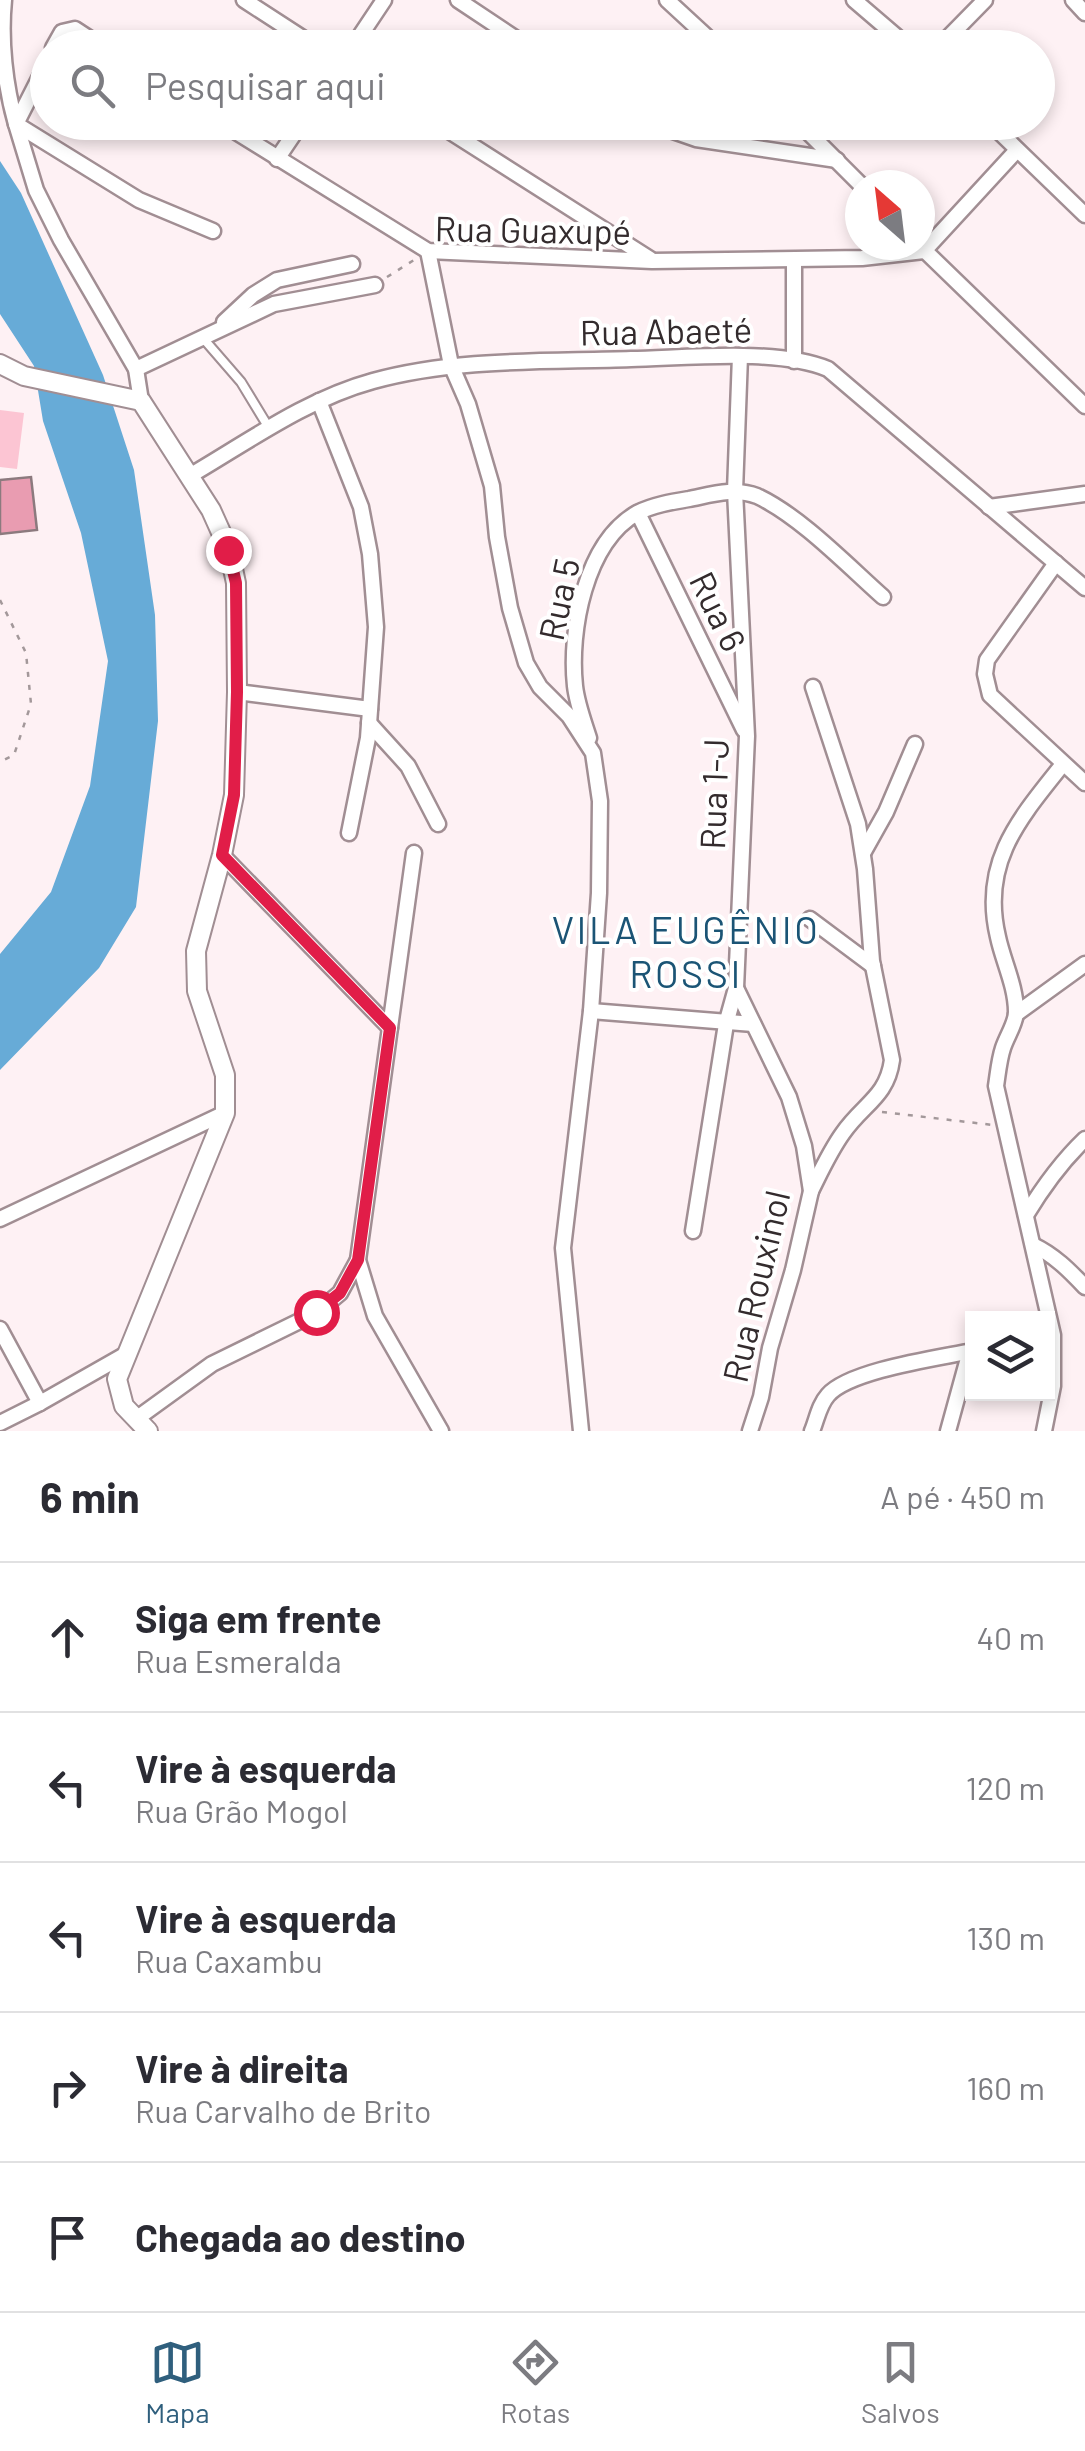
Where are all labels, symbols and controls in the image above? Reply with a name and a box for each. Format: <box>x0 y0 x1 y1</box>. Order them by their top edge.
search box <box>30 30 1055 140</box>
icon: search <box>65 58 120 113</box>
text: Pesquisar aqui <box>145 62 386 108</box>
north arrow <box>845 170 935 260</box>
street label: Rua Guaxupé <box>434 206 632 252</box>
street label: Rua Abaeté <box>579 307 753 353</box>
route end <box>206 528 252 574</box>
street label: Rua 5 <box>529 554 587 644</box>
street label: Rua 6 <box>682 564 756 658</box>
street label: Rua 1-J <box>690 738 736 850</box>
district label: VILA EUGÊNIO ROSSI <box>552 906 820 996</box>
street label: Rua Rouxinol <box>713 1186 797 1386</box>
route start <box>294 1290 340 1336</box>
map controls <box>965 1311 1055 1401</box>
button: layers <box>965 1311 1055 1401</box>
text: 6 min <box>40 1471 140 1521</box>
text: A pé · 450 m <box>880 1477 1045 1515</box>
text: Siga em frente <box>135 1595 381 1641</box>
icon: ahead <box>40 1610 95 1665</box>
text: 40 m <box>976 1618 1045 1656</box>
text: Rua Esmeralda <box>135 1641 342 1679</box>
text: Vire à esquerda <box>135 1745 397 1791</box>
icon: left <box>40 1760 95 1815</box>
text: 120 m <box>966 1768 1045 1806</box>
text: Rua Grão Mogol <box>135 1791 348 1829</box>
text: Vire à esquerda <box>135 1895 397 1941</box>
icon: left <box>40 1910 95 1965</box>
text: 130 m <box>966 1918 1045 1956</box>
text: Rua Caxambu <box>135 1941 323 1979</box>
text: Vire à direita <box>135 2045 349 2091</box>
icon: right <box>40 2060 95 2115</box>
text: 160 m <box>966 2068 1045 2106</box>
text: Rua Carvalho de Brito <box>135 2091 431 2129</box>
icon: arrive <box>40 2210 95 2265</box>
text: Chegada ao destino <box>135 2214 466 2260</box>
tab: Mapa <box>145 2335 209 2429</box>
tab: Rotas <box>500 2335 570 2429</box>
tab: Salvos <box>861 2335 940 2429</box>

